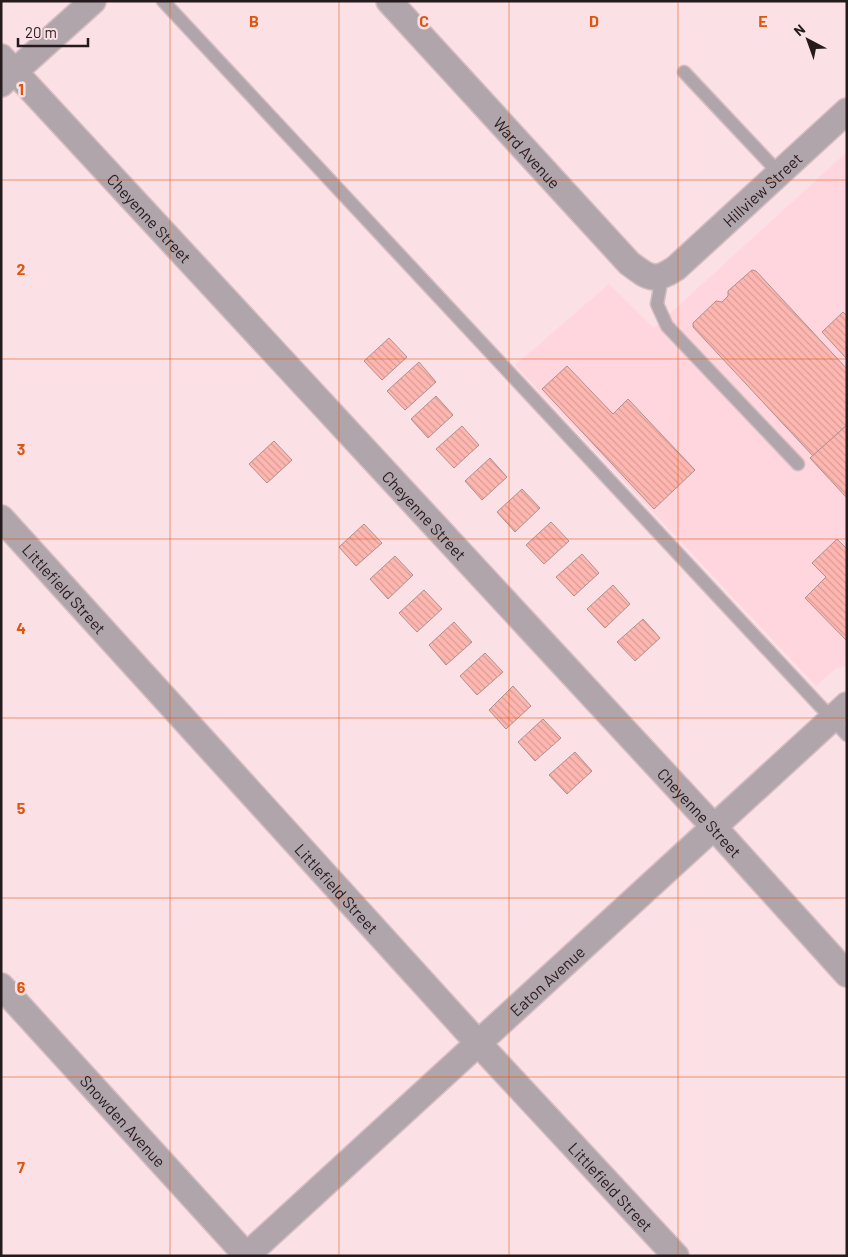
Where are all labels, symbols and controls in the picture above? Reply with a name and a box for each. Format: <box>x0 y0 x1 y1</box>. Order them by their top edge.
text: B <box>249 11 259 30</box>
text: C <box>419 11 429 30</box>
text: D <box>589 11 599 30</box>
text: E <box>758 11 768 30</box>
scale bar <box>18 15 88 47</box>
north arrow <box>783 15 833 65</box>
text: N <box>790 20 808 39</box>
text: 20 m <box>25 23 57 41</box>
text: 1 <box>18 79 24 98</box>
street label: Ward Avenue <box>490 113 565 192</box>
street label: Hillview Street <box>718 148 805 230</box>
street label: Cheyenne Street <box>104 169 196 266</box>
text: 2 <box>17 259 26 278</box>
text: 3 <box>17 439 25 458</box>
street label: Cheyenne Street <box>379 466 471 563</box>
street label: Littlefield Street <box>19 539 110 637</box>
text: 4 <box>16 618 26 637</box>
street label: Cheyenne Street <box>654 763 746 861</box>
text: 5 <box>17 798 26 817</box>
street label: Littlefield Street <box>292 839 383 937</box>
street label: Eaton Avenue <box>505 941 588 1019</box>
text: 6 <box>17 977 26 996</box>
street label: Snowden Avenue <box>77 1071 170 1170</box>
street label: Littlefield Street <box>565 1138 657 1235</box>
text: 7 <box>17 1157 25 1176</box>

